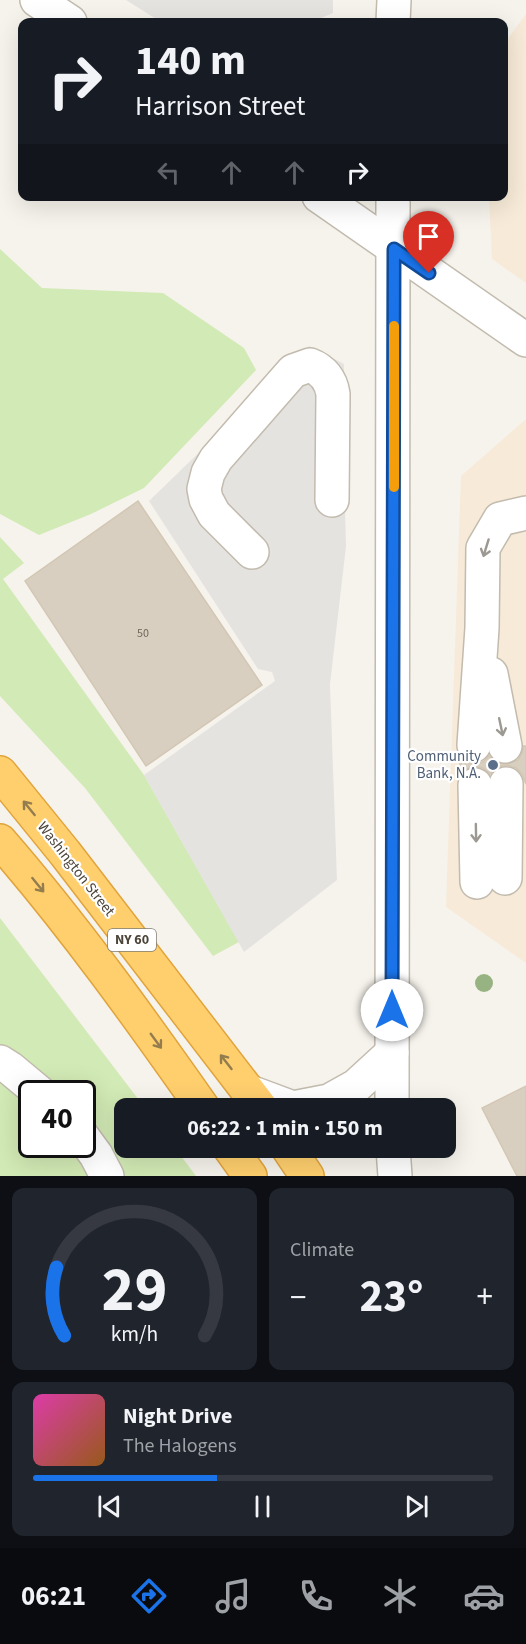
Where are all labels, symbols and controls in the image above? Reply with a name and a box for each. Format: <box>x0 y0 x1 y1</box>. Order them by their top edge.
text: 140 m <box>135 31 246 91</box>
icon: right <box>36 42 114 120</box>
text: Harrison Street <box>135 87 305 126</box>
icon: left <box>152 156 185 189</box>
icon: ahead <box>215 156 248 189</box>
icon: ahead <box>278 156 311 189</box>
icon: right <box>341 156 374 189</box>
pin <box>403 211 454 273</box>
icon: arrive <box>412 220 445 253</box>
one-way arrow <box>480 538 491 557</box>
house number: 50 <box>137 625 149 642</box>
one-way arrow <box>496 717 507 736</box>
place label: Community Bank, N.A. <box>407 746 481 784</box>
marker: Community Bank, N.A. <box>486 758 500 772</box>
one-way arrow <box>22 801 35 817</box>
street label: Washington Street <box>32 817 120 921</box>
one-way arrow <box>470 823 482 843</box>
one-way arrow <box>31 877 45 892</box>
road number: NY 60 <box>108 929 156 951</box>
position arrow <box>360 978 424 1042</box>
one-way arrow <box>149 1033 162 1049</box>
one-way arrow <box>219 1054 232 1070</box>
speed limit sign: 40 <box>18 1080 96 1158</box>
text: 06:22 · 1 min · 150 m <box>187 1112 383 1144</box>
text: Climate <box>290 1236 354 1264</box>
text: 29 <box>102 1246 167 1335</box>
text: 23° <box>360 1265 423 1329</box>
text: − <box>290 1274 306 1321</box>
text: + <box>477 1274 493 1321</box>
text: km/h <box>111 1319 158 1350</box>
text: Night Drive <box>123 1400 232 1432</box>
text: The Halogens <box>123 1432 237 1460</box>
icon: previous <box>93 1490 126 1523</box>
icon: pause <box>246 1490 279 1523</box>
icon: next <box>400 1490 433 1523</box>
icon: directions <box>128 1575 170 1617</box>
icon: music <box>212 1575 254 1617</box>
icon: phone <box>295 1575 337 1617</box>
icon: climate <box>379 1575 421 1617</box>
icon: car <box>463 1575 505 1617</box>
text: 06:21 <box>21 1577 86 1616</box>

